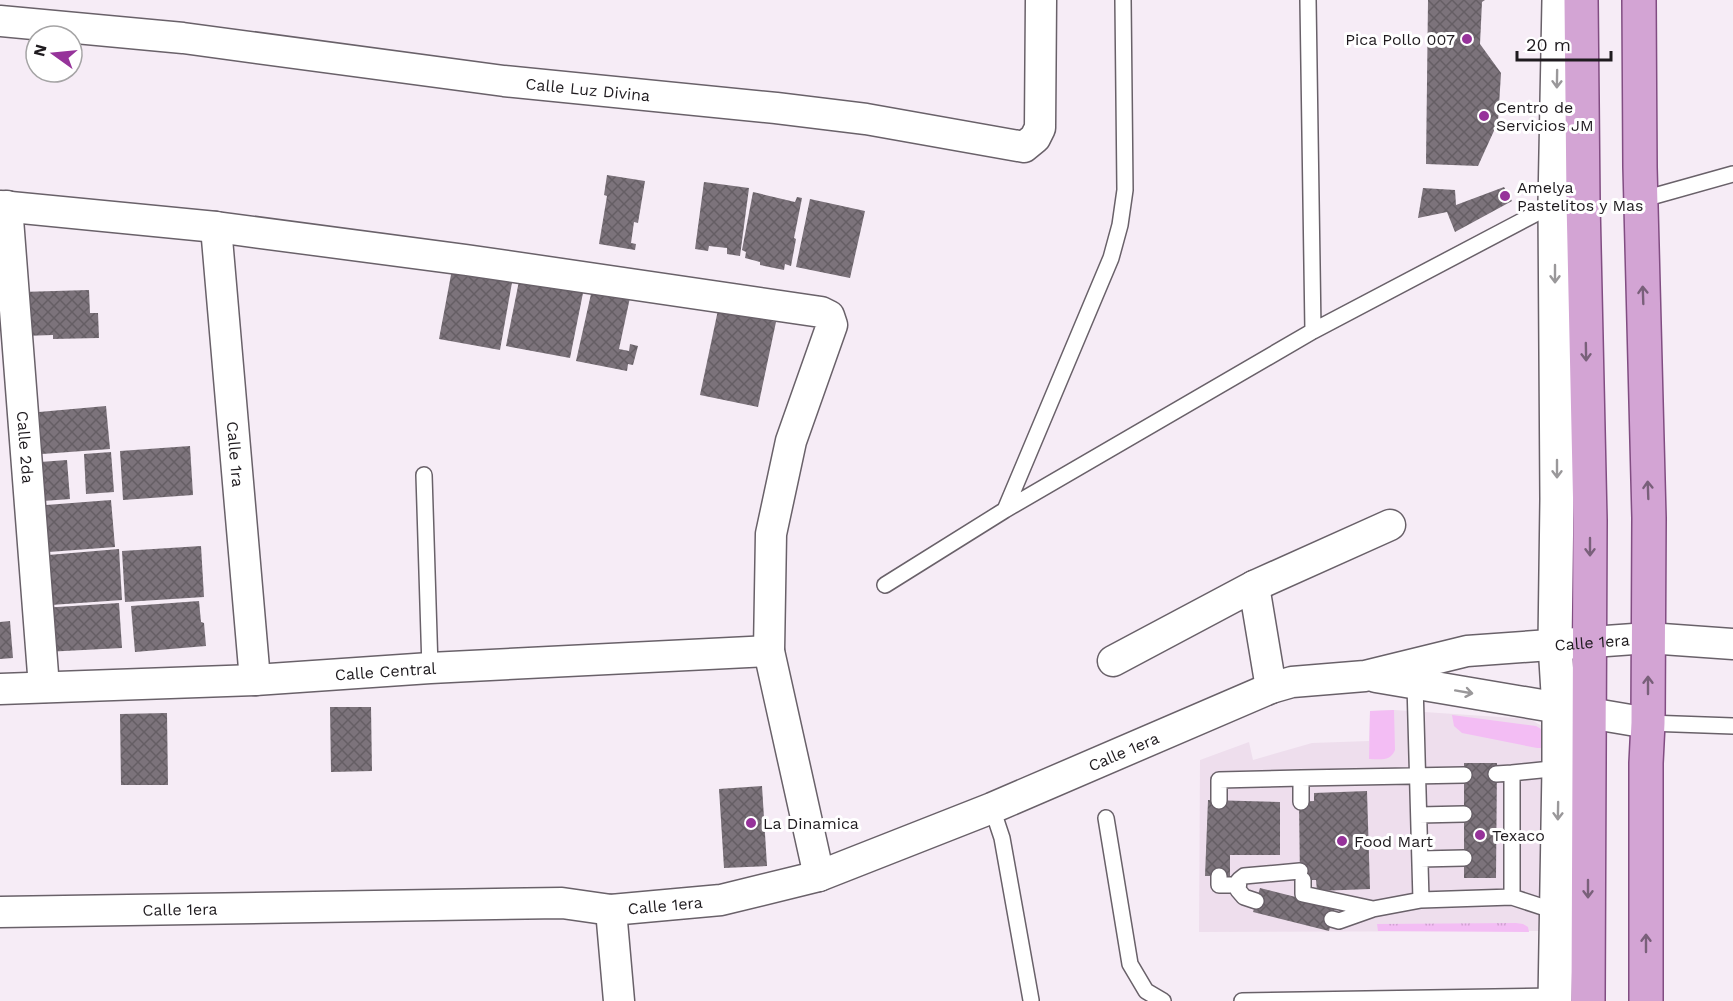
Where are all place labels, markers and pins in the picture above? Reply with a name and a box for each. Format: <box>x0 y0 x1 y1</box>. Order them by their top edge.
place label: Pica Pollo 007 <box>1345 30 1455 49</box>
marker: Pica Pollo 007 <box>1460 32 1474 46</box>
place label: Centro de Servicios JM <box>1496 98 1594 135</box>
marker: Centro de Servicios JM <box>1477 109 1491 123</box>
place label: Amelya Pastelitos y Mas <box>1517 178 1644 215</box>
marker: Amelya Pastelitos y Mas <box>1498 189 1512 203</box>
place label: La Dinamica <box>763 814 859 833</box>
marker: La Dinamica <box>744 816 758 830</box>
place label: Texaco <box>1492 826 1545 845</box>
marker: Texaco <box>1473 828 1487 842</box>
place label: Food Mart <box>1354 832 1433 851</box>
marker: Food Mart <box>1335 834 1349 848</box>

